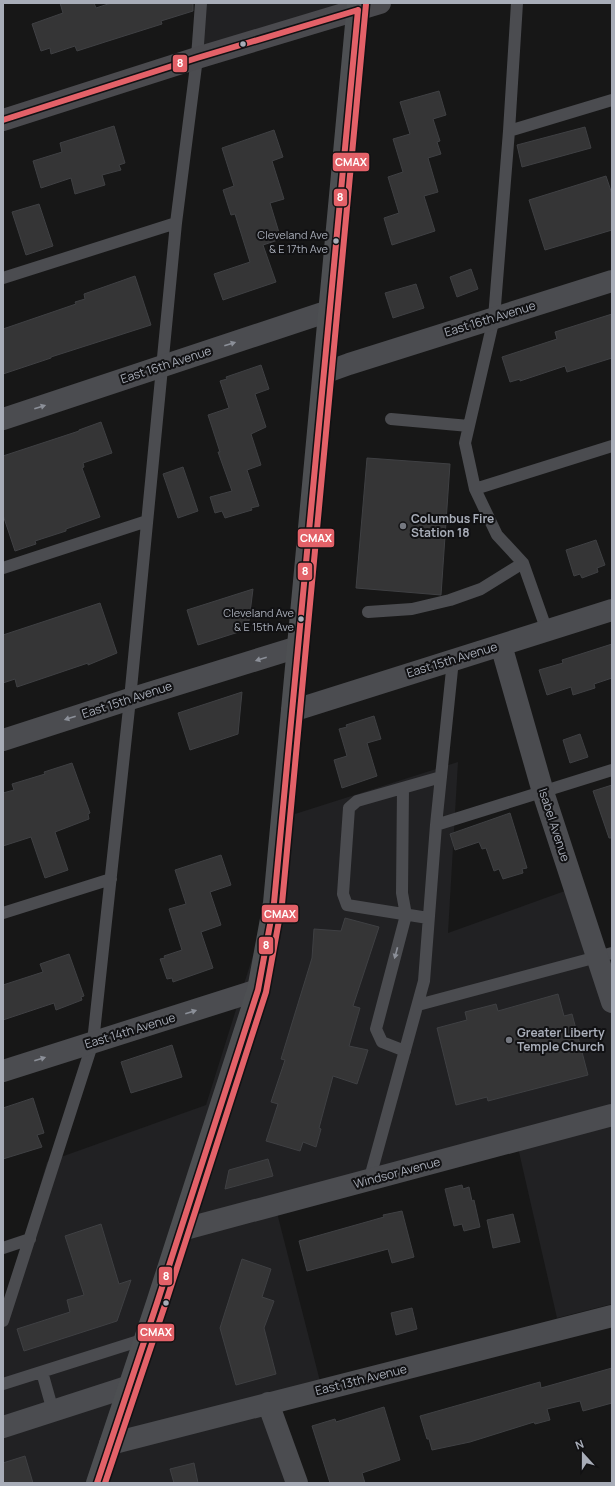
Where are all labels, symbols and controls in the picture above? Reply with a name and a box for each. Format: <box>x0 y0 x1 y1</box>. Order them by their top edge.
unlabelled marker <box>238 39 248 49</box>
line badge: 8 <box>172 54 188 73</box>
text: 8 <box>177 55 184 70</box>
line badge: CMAX <box>332 152 370 172</box>
text: CMAX <box>335 154 368 169</box>
line badge: 8 <box>333 188 348 207</box>
text: 8 <box>337 189 344 204</box>
place label: Cleveland Ave & E 17th Ave <box>257 227 329 256</box>
marker: Cleveland Ave & E 17th Ave <box>331 236 341 246</box>
street label: East 16th Avenue <box>442 297 538 340</box>
one-way arrow <box>224 341 236 347</box>
street label: East 16th Avenue <box>118 342 213 387</box>
one-way arrow <box>34 404 46 410</box>
place label: Columbus Fire Station 18 <box>411 510 494 541</box>
marker: Columbus Fire Station 18 <box>398 521 408 531</box>
line badge: CMAX <box>297 528 335 548</box>
text: CMAX <box>300 530 333 545</box>
line badge: 8 <box>297 562 313 581</box>
text: 8 <box>302 563 309 578</box>
place label: Cleveland Ave & E 15th Ave <box>223 605 295 634</box>
marker: Cleveland Ave & E 15th Ave <box>296 614 306 624</box>
street label: East 15th Avenue <box>404 638 499 681</box>
one-way arrow <box>255 656 267 662</box>
street label: East 15th Avenue <box>79 677 174 722</box>
one-way arrow <box>64 715 76 721</box>
street label: Isabel Avenue <box>535 786 574 864</box>
line badge: CMAX <box>261 904 299 923</box>
text: CMAX <box>264 906 297 921</box>
line badge: 8 <box>258 936 274 955</box>
text: 8 <box>263 937 270 952</box>
one-way arrow <box>393 946 399 959</box>
street label: East 14th Avenue <box>82 1009 177 1052</box>
one-way arrow <box>185 1009 197 1015</box>
place label: Greater Liberty Temple Church <box>517 1024 605 1055</box>
marker: Greater Liberty Temple Church <box>504 1035 514 1045</box>
one-way arrow <box>34 1056 46 1062</box>
street label: Windsor Avenue <box>352 1153 442 1192</box>
line badge: 8 <box>158 1266 173 1286</box>
text: 8 <box>163 1268 170 1283</box>
unlabelled marker <box>161 1298 171 1308</box>
line badge: CMAX <box>137 1323 175 1342</box>
text: CMAX <box>140 1324 173 1339</box>
street label: East 13th Avenue <box>313 1360 408 1399</box>
north arrow <box>563 1434 603 1474</box>
text: N <box>573 1436 586 1453</box>

